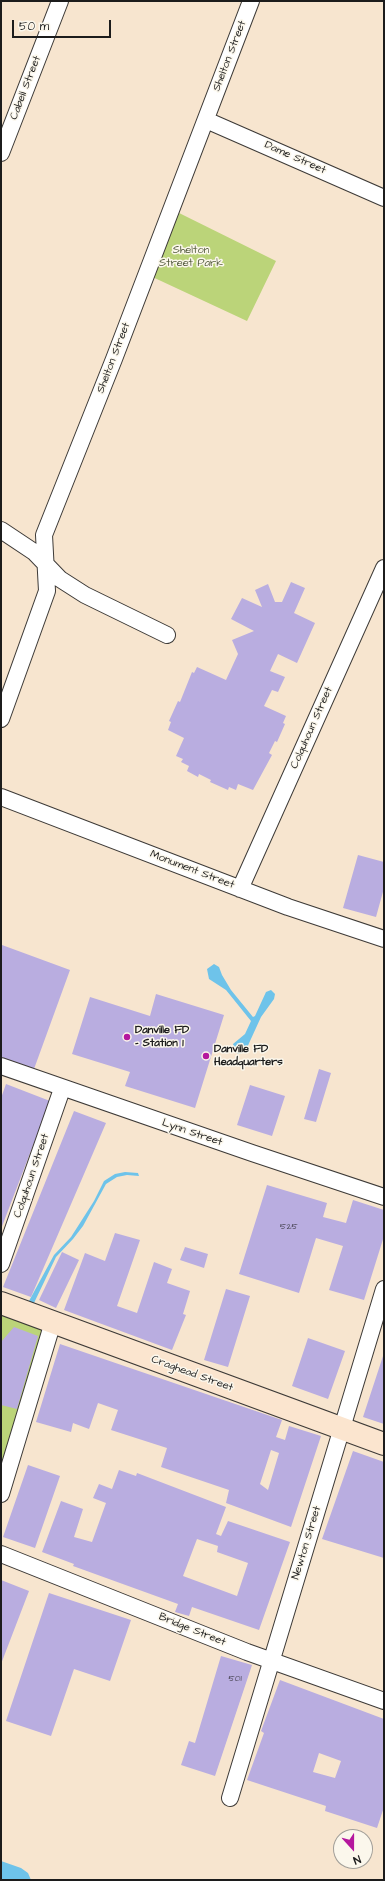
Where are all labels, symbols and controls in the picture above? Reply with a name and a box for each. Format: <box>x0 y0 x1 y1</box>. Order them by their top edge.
scale bar <box>14 12 113 38</box>
text: 50 m <box>19 18 49 35</box>
street label: Shelton Street <box>210 19 250 93</box>
street label: Cabell Street <box>8 54 44 122</box>
street label: Dame Street <box>262 139 328 177</box>
park label: Shelton Street Park <box>159 244 223 270</box>
street label: Shelton Street <box>94 321 134 395</box>
street label: Colquhoun Street <box>288 685 336 771</box>
street label: Monument Street <box>148 848 236 892</box>
place label: Danville FD - Station 1 <box>135 1024 189 1050</box>
marker: Danville FD - Station 1 <box>122 1032 132 1042</box>
place label: Danville FD Headquarters <box>214 1043 283 1069</box>
marker: Danville FD Headquarters <box>201 1051 211 1061</box>
street label: Lynn Street <box>160 1117 224 1149</box>
street label: Colquhoun Street <box>11 1132 53 1220</box>
house number: 525 <box>280 1222 298 1232</box>
street label: Craghead Street <box>149 1353 235 1395</box>
street label: Newton Street <box>290 1505 324 1581</box>
street label: Bridge Street <box>157 1611 227 1649</box>
house number: 501 <box>228 1674 242 1684</box>
north arrow <box>333 1829 373 1869</box>
text: N <box>351 1851 363 1868</box>

